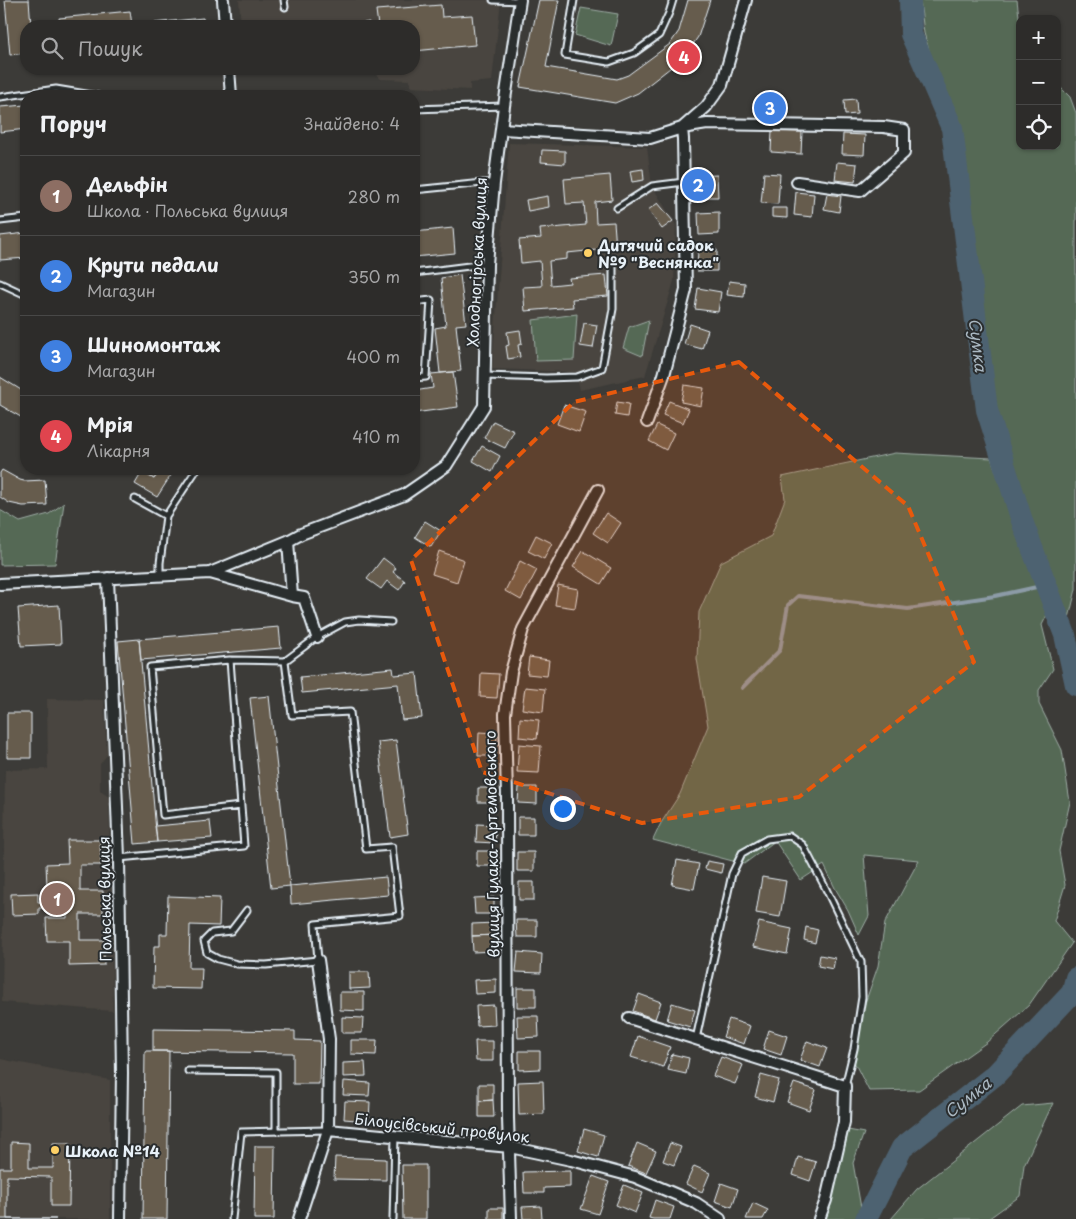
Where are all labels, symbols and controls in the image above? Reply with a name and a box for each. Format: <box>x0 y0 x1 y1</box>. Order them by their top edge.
map controls <box>1016 15 1061 150</box>
button: + <box>1016 15 1061 60</box>
search box <box>20 20 420 75</box>
icon: search <box>38 34 66 62</box>
text: Пошук <box>78 34 143 62</box>
pin: 4 <box>668 38 700 76</box>
button: − <box>1016 60 1061 105</box>
pin: 3 <box>754 89 786 127</box>
button: locate <box>1016 105 1061 150</box>
text: Поруч <box>40 107 107 139</box>
text: Знайдено: 4 <box>304 111 400 135</box>
pin: 2 <box>682 166 714 204</box>
text: Дельфін <box>87 170 168 198</box>
street label: Холодногірська вулиця <box>460 177 492 347</box>
text: 1 <box>52 184 60 208</box>
text: 280 m <box>348 184 400 208</box>
text: Школа · Польська вулиця <box>87 198 289 222</box>
place label: Дитячий садок №9 "Веснянка" <box>597 233 719 273</box>
marker: Дитячий садок №9 "Веснянка" <box>582 247 594 259</box>
text: Крути педали <box>87 250 219 278</box>
text: 2 <box>50 264 62 288</box>
text: 350 m <box>348 264 400 288</box>
text: Магазин <box>87 278 156 302</box>
water label: Сумка <box>964 317 994 374</box>
text: Шиномонтаж <box>87 330 220 358</box>
text: 3 <box>51 344 61 368</box>
text: 400 m <box>347 344 400 368</box>
text: Магазин <box>87 358 156 382</box>
text: Мрія <box>87 410 133 438</box>
text: 4 <box>51 424 61 448</box>
text: 410 m <box>352 424 400 448</box>
text: Лікарня <box>87 438 150 462</box>
street label: вулиця Гулака-Артемовського <box>478 730 504 958</box>
your location <box>550 796 576 822</box>
street label: Польська вулиця <box>91 836 117 962</box>
pin: 1 <box>41 880 73 918</box>
water label: Сумка <box>938 1070 996 1123</box>
street label: Білоусівський провулок <box>353 1106 531 1148</box>
place label: Школа №14 <box>65 1139 160 1162</box>
marker: Школа №14 <box>49 1144 61 1156</box>

